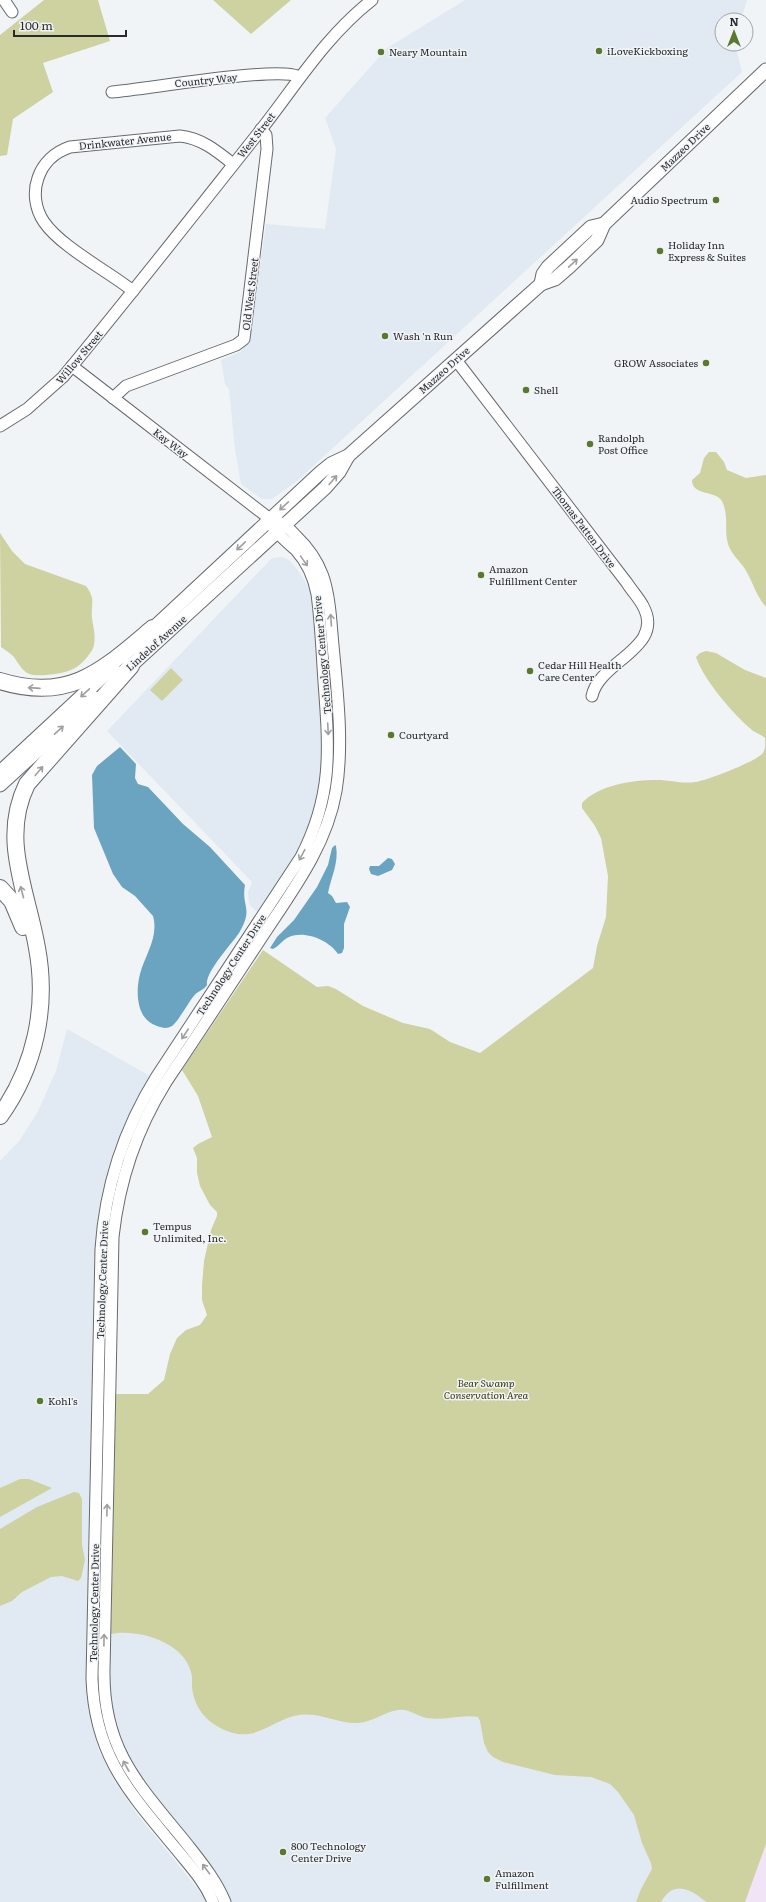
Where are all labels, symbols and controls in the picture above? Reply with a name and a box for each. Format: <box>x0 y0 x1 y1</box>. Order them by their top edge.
scale bar <box>14 12 126 38</box>
north arrow <box>714 12 754 52</box>
text: N <box>729 13 739 29</box>
text: 100 m <box>20 16 53 34</box>
place label: iLoveKickboxing <box>607 43 689 58</box>
place label: Neary Mountain <box>389 44 468 59</box>
marker: iLoveKickboxing <box>594 46 604 56</box>
marker: Neary Mountain <box>376 47 386 57</box>
street label: Country Way <box>174 69 238 90</box>
street label: West Street <box>233 109 278 161</box>
street label: Mazzeo Drive <box>656 119 713 174</box>
street label: Drinkwater Avenue <box>78 128 172 153</box>
place label: Audio Spectrum <box>630 192 708 207</box>
marker: Audio Spectrum <box>711 195 721 205</box>
place label: Holiday Inn Express & Suites <box>668 237 746 264</box>
marker: Holiday Inn Express & Suites <box>655 246 665 256</box>
street label: Old West Street <box>238 257 261 331</box>
one-way arrow <box>568 258 578 268</box>
street label: Willow Street <box>52 327 105 387</box>
place label: Wash 'n Run <box>393 328 453 343</box>
marker: Wash 'n Run <box>380 331 390 341</box>
street label: Mazzeo Drive <box>415 343 473 397</box>
place label: GROW Associates <box>614 355 698 370</box>
marker: GROW Associates <box>701 358 711 368</box>
place label: Shell <box>534 382 559 397</box>
marker: Shell <box>521 385 531 395</box>
street label: Kay Way <box>150 424 192 461</box>
place label: Randolph Post Office <box>598 430 648 457</box>
marker: Randolph Post Office <box>585 439 595 449</box>
one-way arrow <box>328 474 337 485</box>
street label: Thomas Patten Drive <box>549 483 620 571</box>
one-way arrow <box>279 501 289 511</box>
one-way arrow <box>236 541 246 551</box>
one-way arrow <box>300 555 308 566</box>
place label: Amazon Fulfillment Center <box>489 561 577 588</box>
marker: Amazon Fulfillment Center <box>476 570 486 580</box>
street label: Technology Center Drive <box>309 595 334 715</box>
street label: Lindelof Avenue <box>122 611 189 674</box>
one-way arrow <box>327 614 334 627</box>
place label: Cedar Hill Health Care Center <box>538 657 622 684</box>
marker: Cedar Hill Health Care Center <box>525 666 535 676</box>
one-way arrow <box>28 684 41 691</box>
one-way arrow <box>80 688 91 697</box>
one-way arrow <box>324 722 331 735</box>
one-way arrow <box>54 726 65 735</box>
place label: Courtyard <box>399 727 449 742</box>
marker: Courtyard <box>386 730 396 740</box>
one-way arrow <box>34 766 43 776</box>
one-way arrow <box>297 849 305 861</box>
one-way arrow <box>18 885 26 898</box>
street label: Technology Center Drive <box>192 911 269 1019</box>
one-way arrow <box>181 1028 189 1039</box>
place label: Tempus Unlimited, Inc. <box>153 1218 227 1245</box>
street label: Technology Center Drive <box>92 1220 111 1339</box>
marker: Tempus Unlimited, Inc. <box>140 1227 150 1237</box>
park label: Bear Swamp Conservation Area <box>444 1375 528 1402</box>
place label: Kohl's <box>48 1393 78 1408</box>
marker: Kohl's <box>35 1396 45 1406</box>
one-way arrow <box>103 1504 111 1517</box>
street label: Technology Center Drive <box>85 1544 102 1662</box>
one-way arrow <box>101 1634 108 1647</box>
one-way arrow <box>122 1760 130 1772</box>
place label: 800 Technology Center Drive <box>291 1838 366 1865</box>
marker: 800 Technology Center Drive <box>278 1847 288 1857</box>
one-way arrow <box>202 1863 210 1874</box>
place label: Amazon Fulfillment <box>495 1865 549 1892</box>
marker: Amazon Fulfillment <box>482 1874 492 1884</box>

